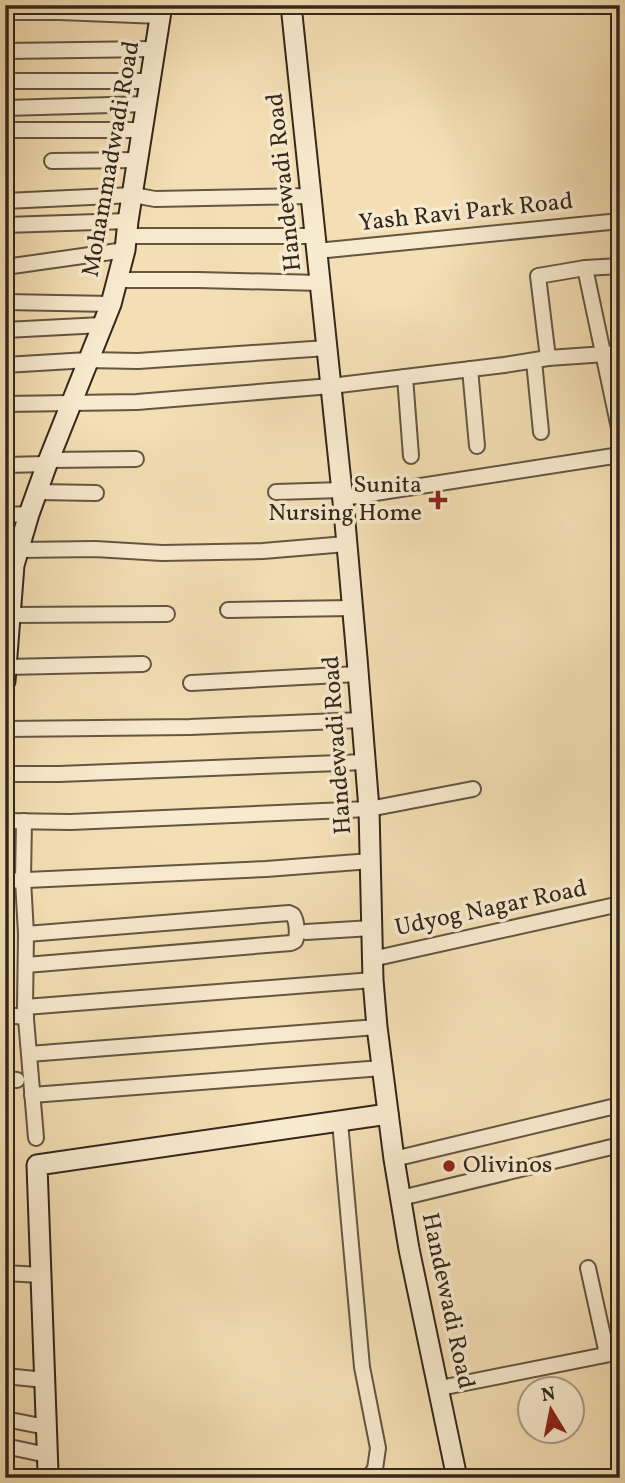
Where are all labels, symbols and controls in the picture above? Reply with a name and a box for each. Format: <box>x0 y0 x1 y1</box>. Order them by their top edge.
street label: Mohammadwadi Road <box>75 38 149 280</box>
street label: Handewadi Road <box>259 91 311 273</box>
street label: Yash Ravi Park Road <box>357 185 575 241</box>
place label: Sunita Nursing Home <box>268 469 422 531</box>
marker: Sunita Nursing Home <box>428 490 448 510</box>
street label: Handewadi Road <box>315 654 361 836</box>
street label: Udyog Nagar Road <box>392 872 590 946</box>
place label: Olivinos <box>463 1149 552 1183</box>
marker: Olivinos <box>441 1158 457 1174</box>
street label: Handewadi Road <box>412 1210 482 1392</box>
north arrow <box>516 1374 586 1444</box>
text: N <box>539 1381 558 1409</box>

